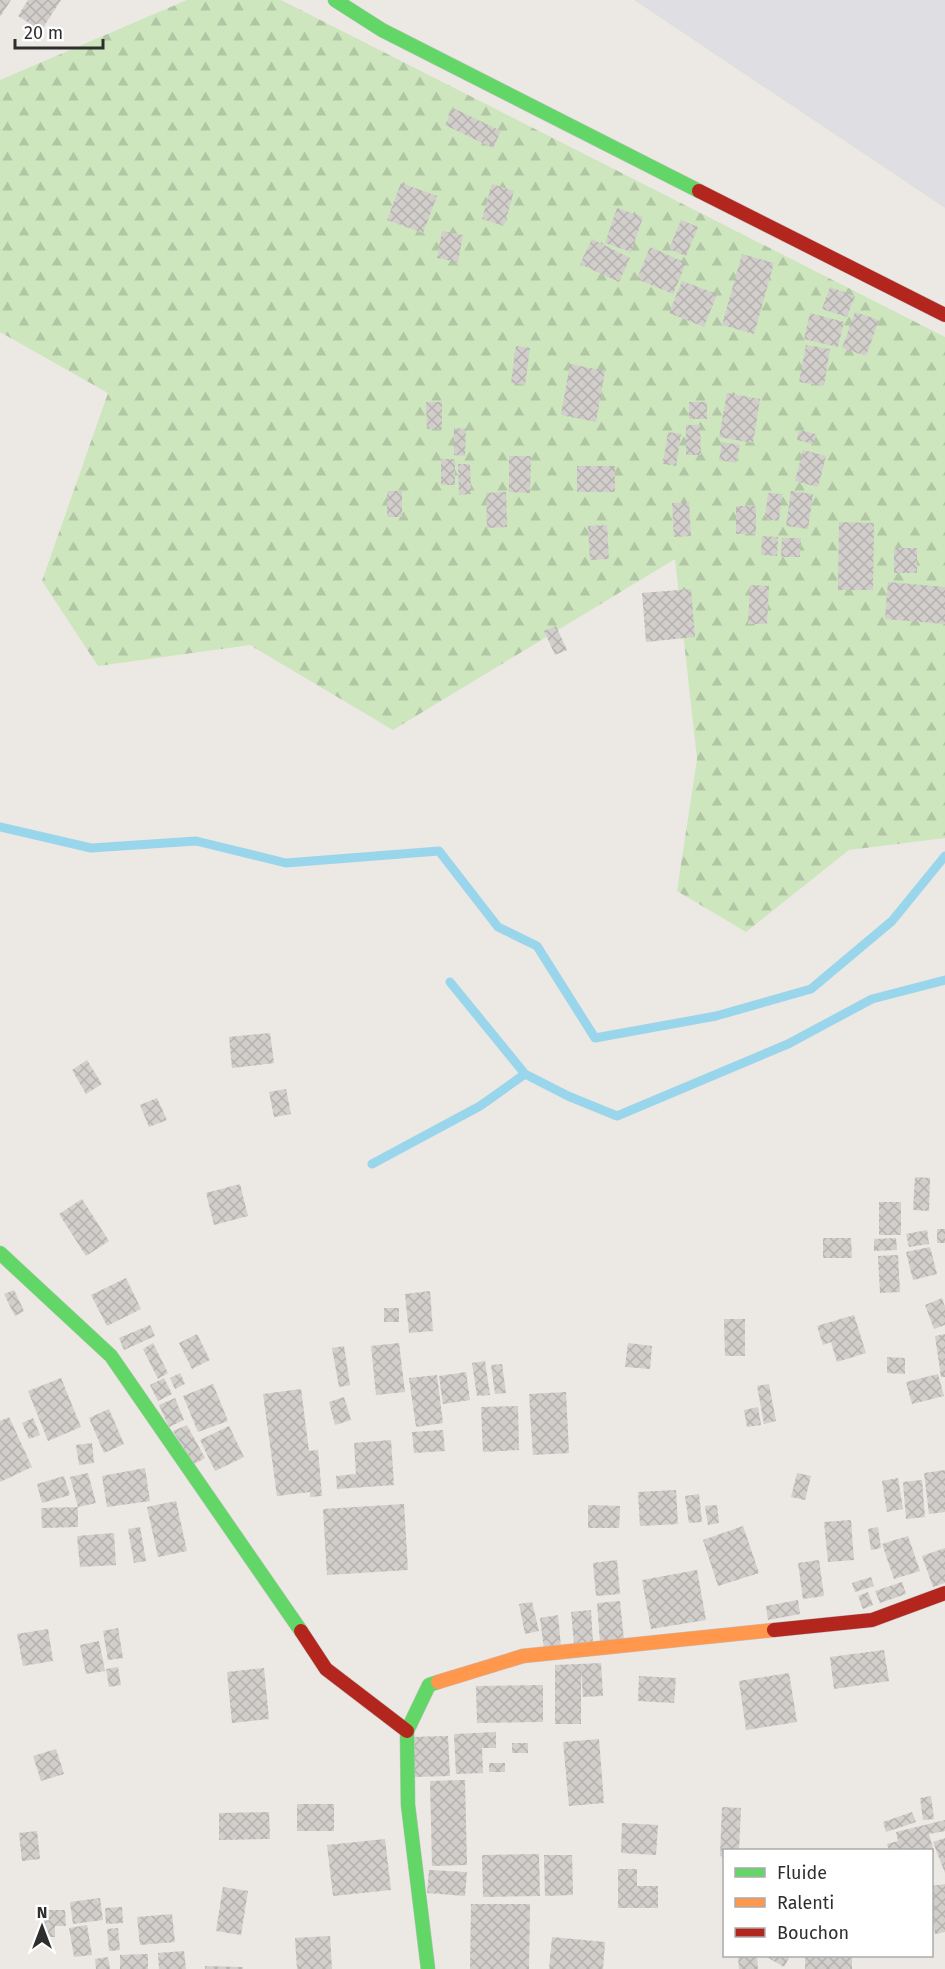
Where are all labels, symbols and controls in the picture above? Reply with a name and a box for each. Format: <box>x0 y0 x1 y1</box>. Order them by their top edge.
scale bar <box>15 12 104 50</box>
text: 20 m <box>24 22 63 44</box>
legend <box>723 1849 933 1957</box>
text: Fluide <box>777 1862 827 1884</box>
text: Ralenti <box>777 1892 834 1914</box>
north arrow <box>12 1897 72 1957</box>
text: N <box>37 1903 47 1922</box>
text: Bouchon <box>777 1922 849 1944</box>

